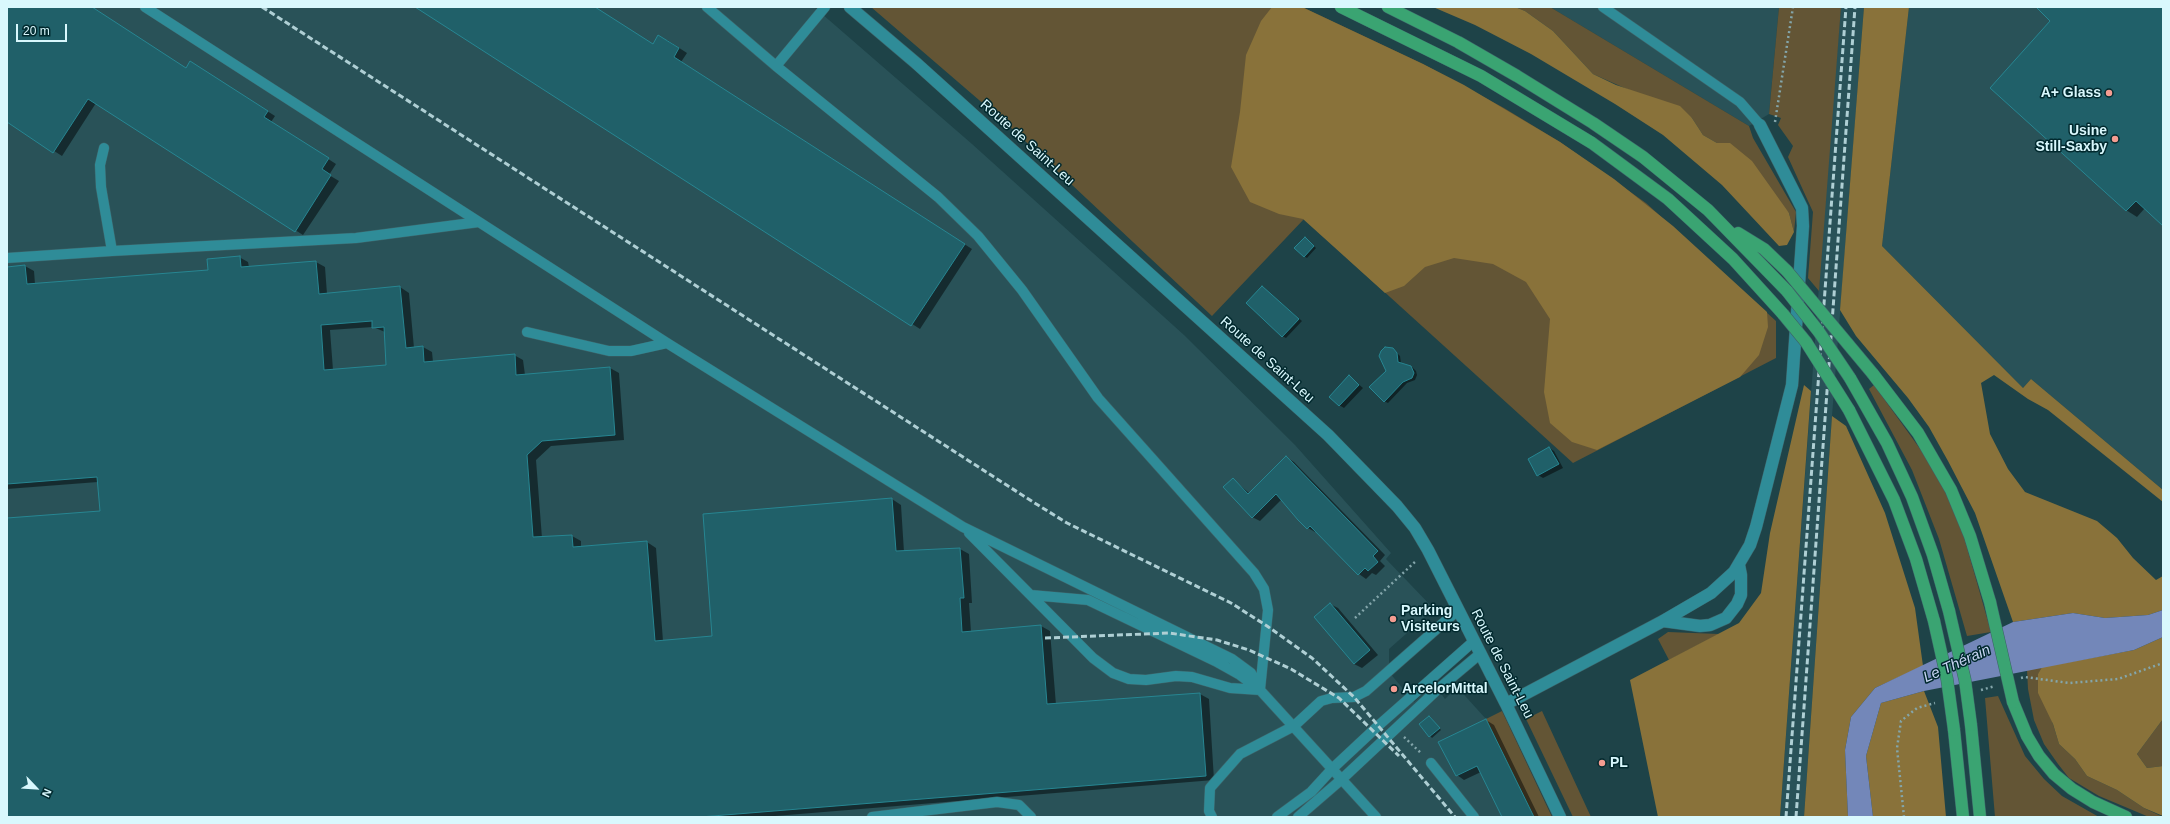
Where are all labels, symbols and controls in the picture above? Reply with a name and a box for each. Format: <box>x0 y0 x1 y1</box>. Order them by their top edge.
scale bar <box>18 16 69 42</box>
text: 20 m <box>23 24 50 38</box>
place label: A+ Glass <box>2041 85 2101 101</box>
marker: A+ Glass <box>2104 88 2114 98</box>
street label: Route de Saint-Leu <box>977 96 1077 190</box>
place label: Usine Still-Saxby <box>2035 123 2107 156</box>
marker: Usine Still-Saxby <box>2110 134 2120 144</box>
street label: Route de Saint-Leu <box>1217 313 1317 407</box>
place label: Parking Visiteurs <box>1401 603 1460 636</box>
street label: Route de Saint-Leu <box>1467 606 1537 722</box>
marker: Parking Visiteurs <box>1388 614 1398 624</box>
water label: Le Thérain <box>1921 641 1993 687</box>
place label: ArcelorMittal <box>1402 681 1488 697</box>
marker: ArcelorMittal <box>1389 684 1399 694</box>
place label: PL <box>1610 755 1628 771</box>
marker: PL <box>1597 758 1607 768</box>
north arrow <box>16 768 56 808</box>
text: N <box>40 787 54 799</box>

